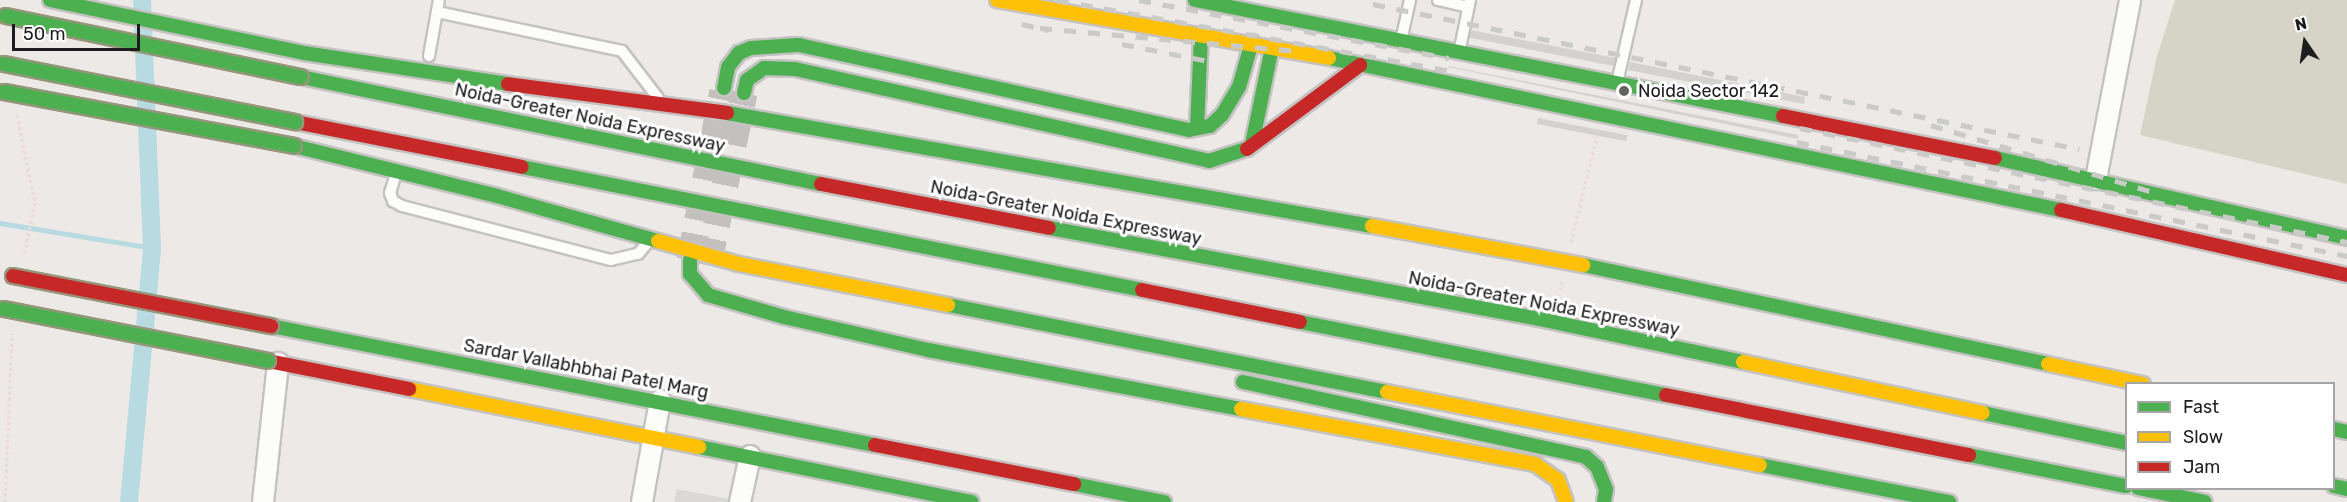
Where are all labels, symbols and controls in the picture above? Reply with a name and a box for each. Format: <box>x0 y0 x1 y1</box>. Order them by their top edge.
scale bar <box>15 12 142 50</box>
north arrow <box>2275 12 2335 72</box>
text: N <box>2293 13 2309 35</box>
text: 50 m <box>23 23 66 45</box>
street label: Noida-Greater Noida Expressway <box>453 79 727 157</box>
place label: Noida Sector 142 <box>1638 80 1780 102</box>
marker: Noida Sector 142 <box>1615 82 1633 100</box>
street label: Noida-Greater Noida Expressway <box>928 176 1204 250</box>
street label: Noida-Greater Noida Expressway <box>1406 267 1682 341</box>
street label: Sardar Vallabhbhai Patel Marg <box>461 335 711 403</box>
legend <box>2125 382 2335 490</box>
text: Fast <box>2183 396 2219 418</box>
text: Slow <box>2183 426 2223 448</box>
text: Jam <box>2183 456 2220 478</box>

